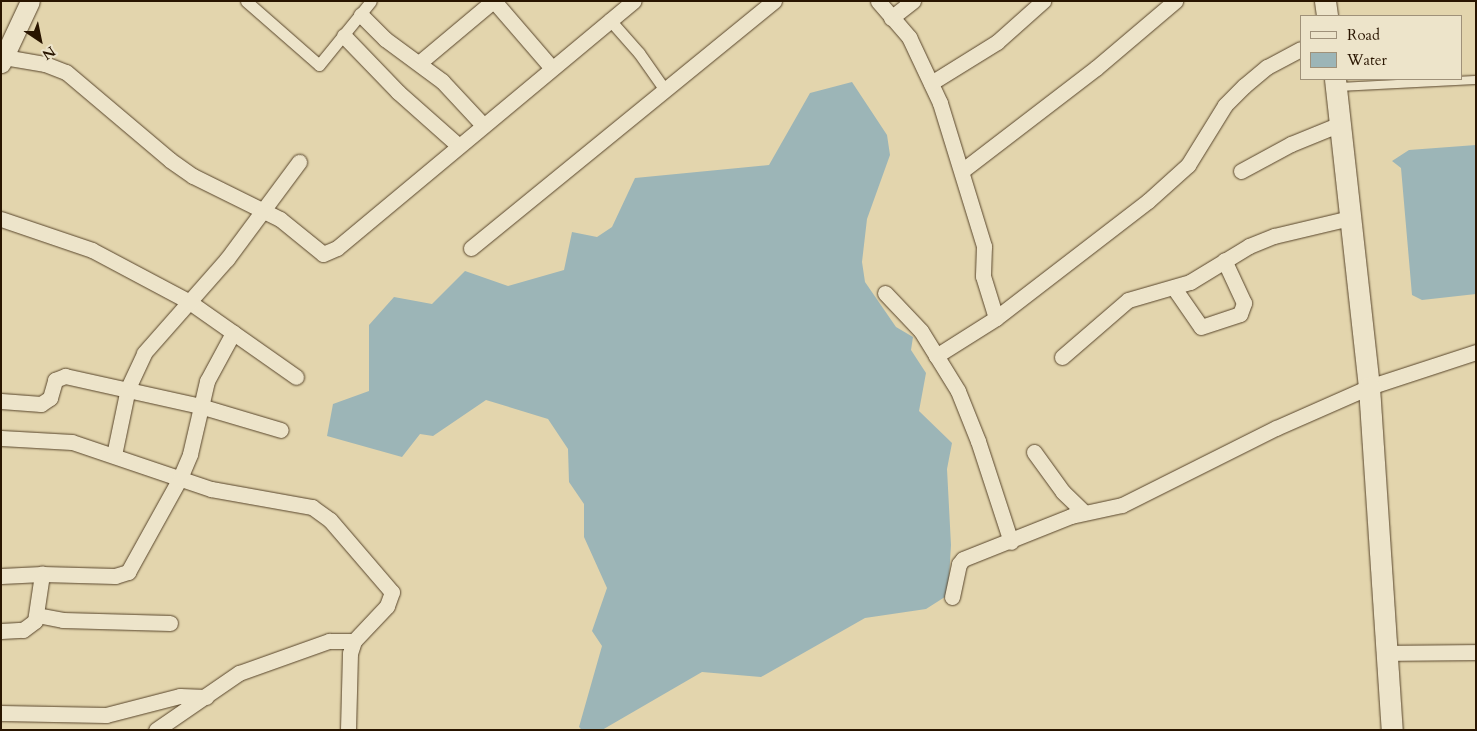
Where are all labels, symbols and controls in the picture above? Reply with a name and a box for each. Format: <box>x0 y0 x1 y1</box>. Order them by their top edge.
north arrow <box>15 15 65 65</box>
legend <box>1300 15 1462 80</box>
text: Road <box>1347 25 1380 45</box>
text: N <box>38 42 59 64</box>
text: Water <box>1347 50 1387 70</box>

